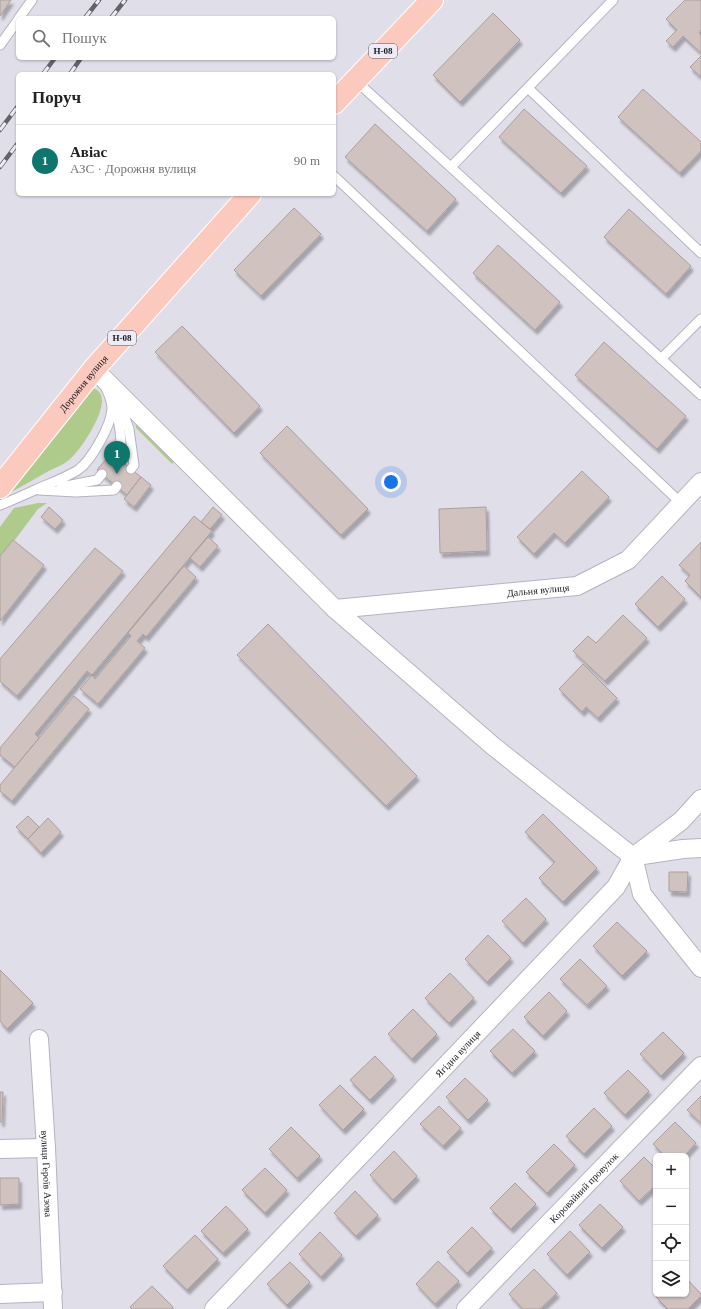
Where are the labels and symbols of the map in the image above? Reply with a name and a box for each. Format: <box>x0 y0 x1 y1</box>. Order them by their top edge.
road number: Н-08 <box>369 44 397 58</box>
road number: Н-08 <box>108 331 136 345</box>
street label: Дорожня вулиця <box>57 352 110 414</box>
pin: 1 <box>104 441 130 474</box>
your location <box>381 472 401 492</box>
street label: Дальня вулиця <box>506 581 570 598</box>
street label: Ягідна вулиця <box>433 1028 483 1079</box>
street label: вулиця Героїв Азова <box>39 1130 55 1218</box>
street label: Коровайний провулок <box>547 1150 620 1225</box>

